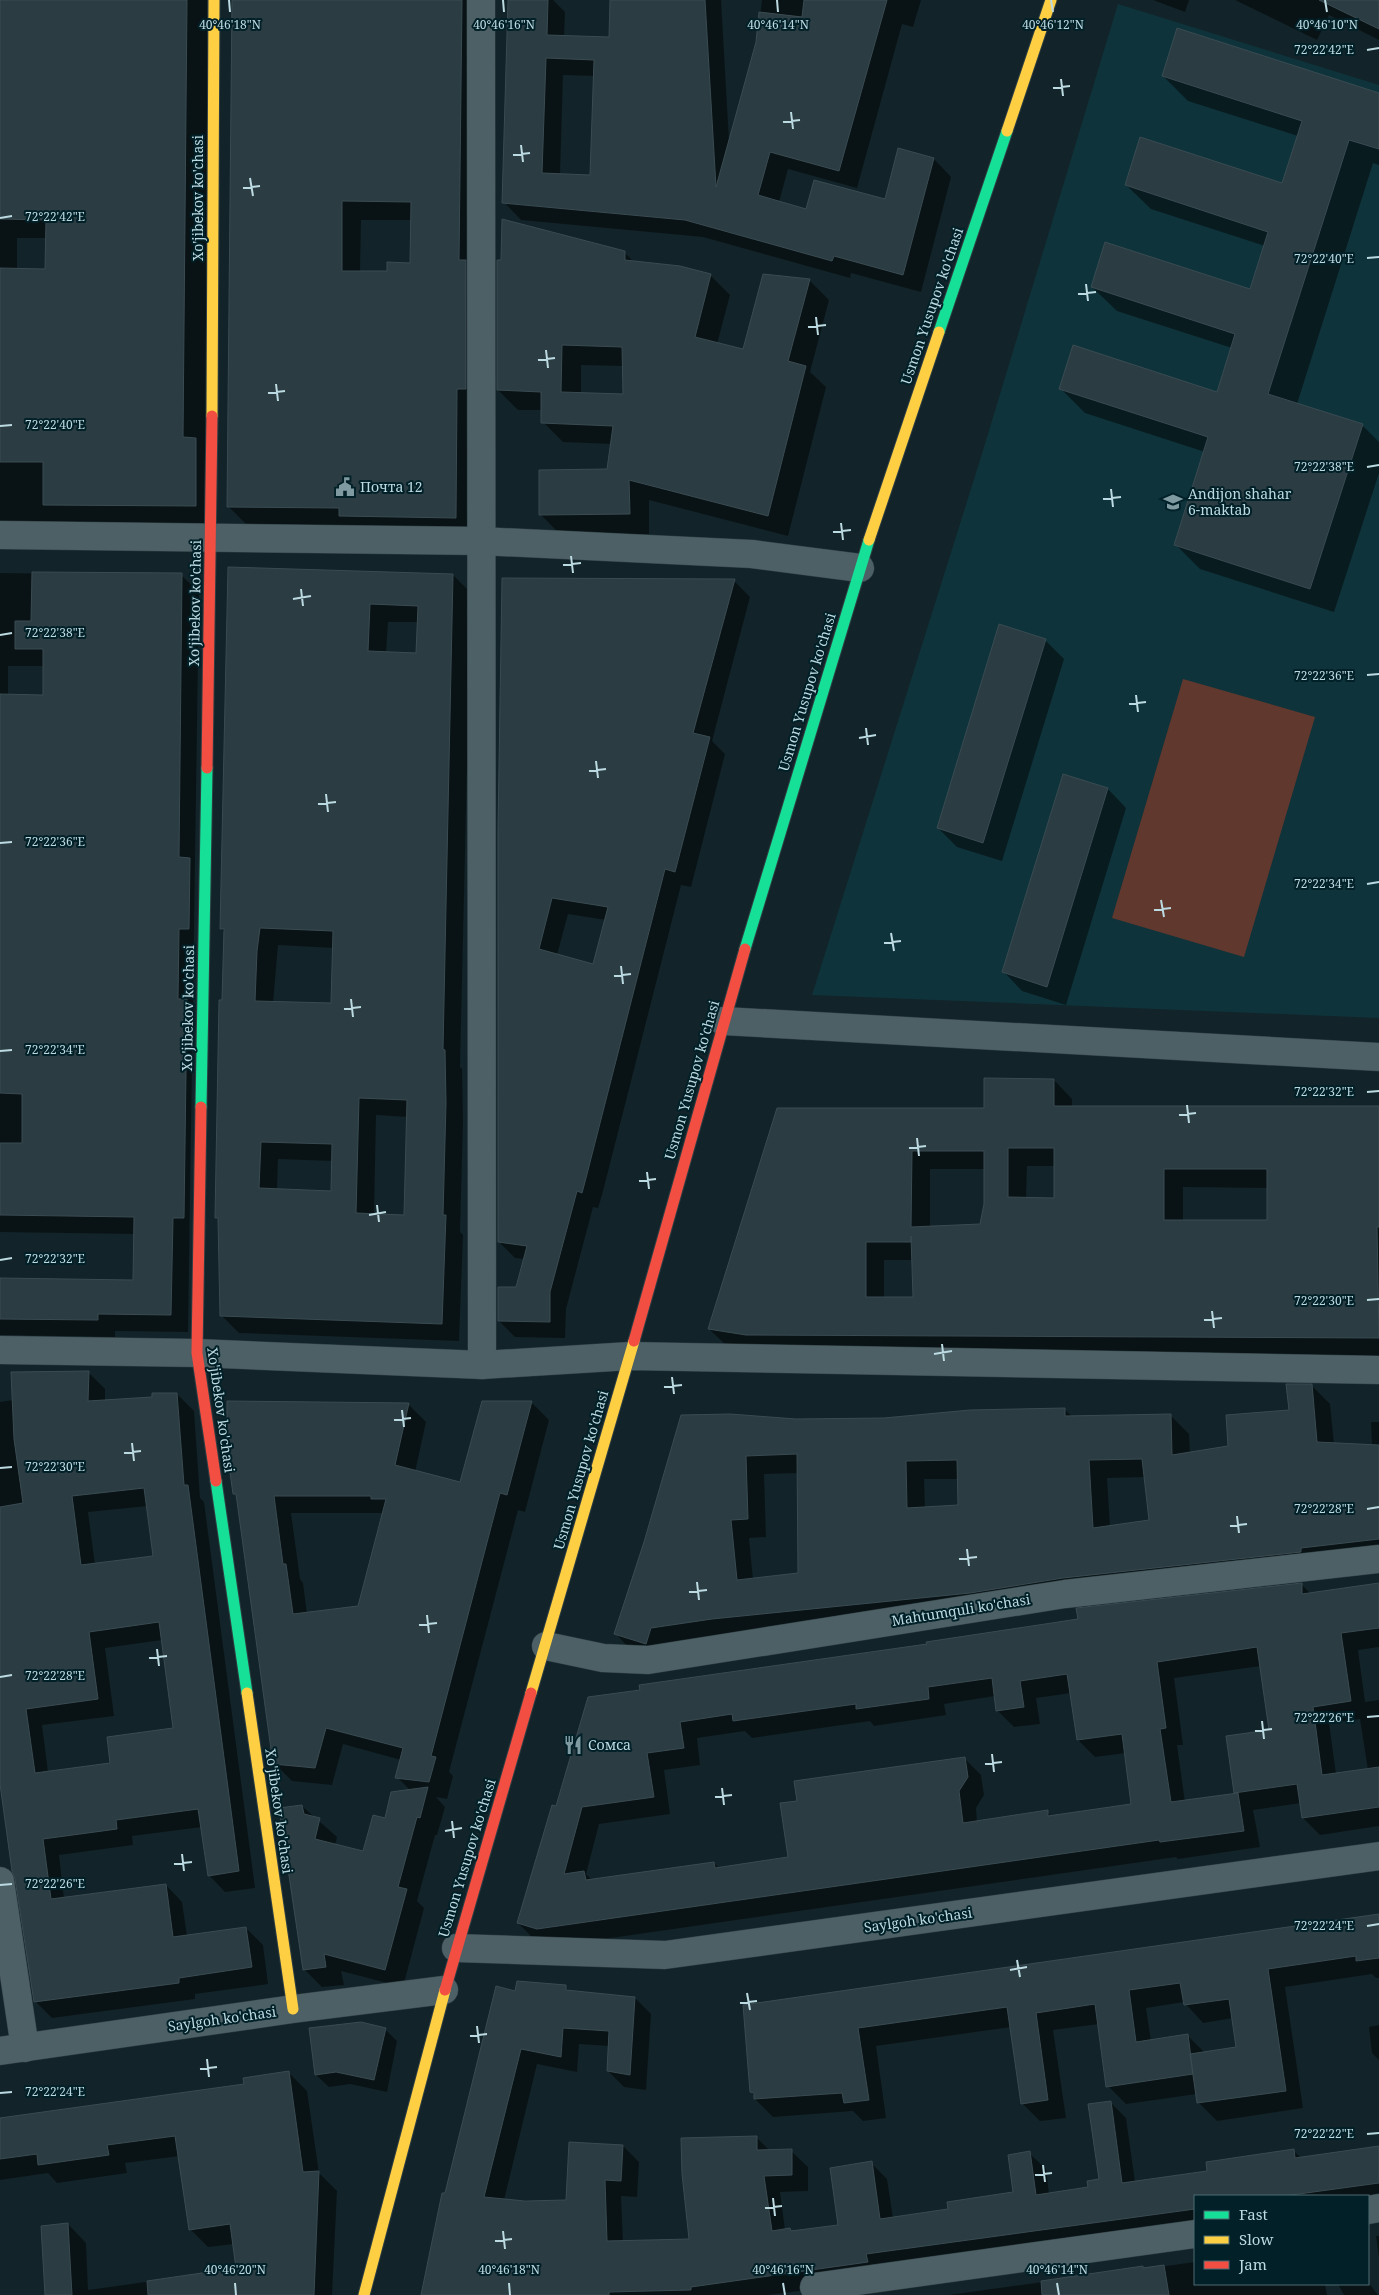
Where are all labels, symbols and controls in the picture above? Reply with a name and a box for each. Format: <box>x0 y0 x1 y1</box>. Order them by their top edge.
text: 40°46'18"N <box>199 16 261 33</box>
text: 40°46'16"N <box>473 16 535 33</box>
text: 40°46'14"N <box>747 16 809 33</box>
text: 40°46'12"N <box>1022 16 1084 33</box>
text: 40°46'10"N <box>1296 16 1358 33</box>
text: 72°22'42"E <box>1294 41 1354 58</box>
street label: Xo'jibekov ko'chasi <box>188 134 207 261</box>
text: 72°22'42"E <box>25 208 85 225</box>
street label: Usmon Yusupov ko'chasi <box>896 224 968 387</box>
text: 72°22'40"E <box>1294 250 1354 267</box>
text: 72°22'40"E <box>25 416 85 433</box>
text: 72°22'38"E <box>1294 458 1354 475</box>
public building icon: Почта 12 <box>334 476 356 498</box>
place label: Почта 12 <box>360 477 423 496</box>
place label: Andijon shahar 6-maktab <box>1188 484 1292 519</box>
school or university icon: Andijon shahar 6-maktab <box>1162 491 1184 513</box>
street label: Xo'jibekov ko'chasi <box>184 539 205 666</box>
street label: Usmon Yusupov ko'chasi <box>773 610 840 773</box>
text: 72°22'38"E <box>25 624 85 641</box>
text: 72°22'36"E <box>1294 667 1354 684</box>
text: 72°22'36"E <box>25 833 85 850</box>
text: 72°22'34"E <box>1294 875 1354 892</box>
street label: Xo'jibekov ko'chasi <box>177 944 198 1071</box>
street label: Usmon Yusupov ko'chasi <box>660 998 724 1162</box>
text: 72°22'34"E <box>25 1041 85 1058</box>
text: 72°22'32"E <box>1294 1083 1354 1100</box>
text: 72°22'32"E <box>25 1250 85 1267</box>
text: 72°22'30"E <box>1294 1292 1354 1309</box>
street label: Xo'jibekov ko'chasi <box>203 1346 240 1474</box>
street label: Usmon Yusupov ko'chasi <box>549 1388 613 1552</box>
text: 72°22'30"E <box>25 1458 85 1475</box>
text: 72°22'28"E <box>1294 1500 1354 1517</box>
street label: Mahtumquli ko'chasi <box>890 1589 1032 1630</box>
text: 72°22'28"E <box>25 1667 85 1684</box>
text: 72°22'26"E <box>1294 1709 1354 1726</box>
restaurant icon: Сомса <box>562 1734 584 1756</box>
place label: Сомса <box>588 1735 631 1754</box>
street label: Xo'jibekov ko'chasi <box>261 1747 298 1875</box>
street label: Usmon Yusupov ko'chasi <box>433 1776 500 1939</box>
text: 72°22'26"E <box>25 1875 85 1892</box>
street label: Saylgoh ko'chasi <box>863 1902 974 1936</box>
text: 72°22'24"E <box>1294 1917 1354 1934</box>
street label: Saylgoh ko'chasi <box>167 2001 278 2035</box>
text: 72°22'24"E <box>25 2083 85 2100</box>
text: 72°22'22"E <box>1294 2125 1354 2142</box>
legend <box>1194 2195 1369 2285</box>
text: Fast <box>1239 2204 1268 2224</box>
text: Slow <box>1239 2229 1273 2249</box>
text: Jam <box>1238 2254 1267 2274</box>
text: 40°46'20"N <box>204 2261 266 2278</box>
text: 40°46'18"N <box>478 2261 540 2278</box>
text: 40°46'16"N <box>752 2261 814 2278</box>
text: 40°46'14"N <box>1026 2261 1088 2278</box>

